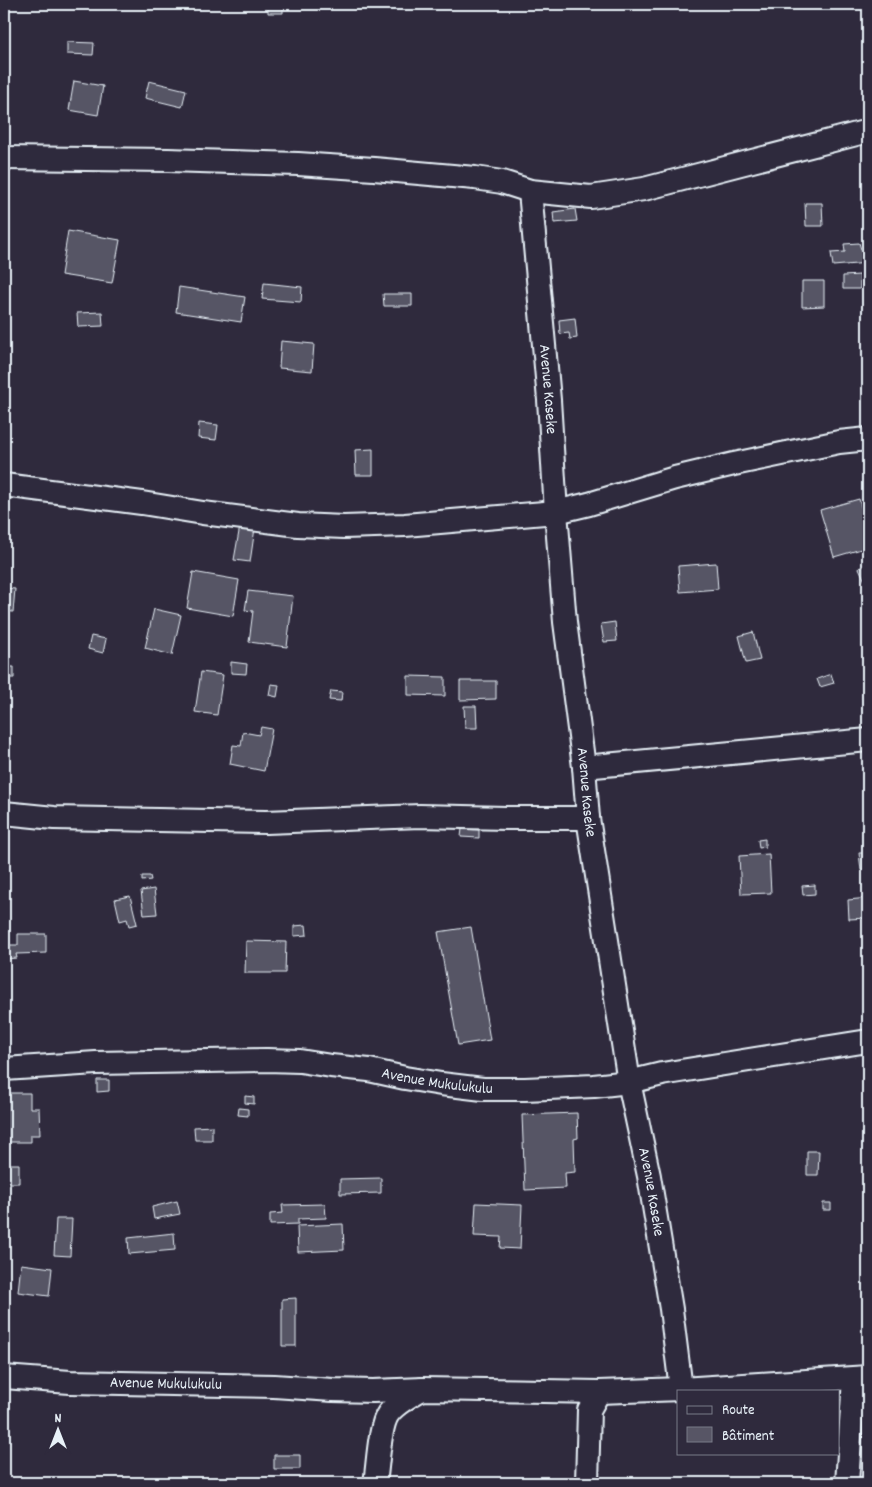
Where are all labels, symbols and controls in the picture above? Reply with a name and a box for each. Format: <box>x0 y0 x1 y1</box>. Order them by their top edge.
street label: Avenue Kaseke <box>532 343 563 435</box>
street label: Avenue Kaseke <box>570 746 602 839</box>
street label: Avenue Mukulukulu <box>379 1062 493 1101</box>
street label: Avenue Kaseke <box>632 1145 670 1238</box>
street label: Avenue Mukulukulu <box>109 1371 222 1396</box>
legend <box>677 1390 840 1454</box>
text: Route <box>722 1400 755 1422</box>
north arrow <box>32 1404 82 1454</box>
text: N <box>55 1409 62 1429</box>
text: Bâtiment <box>722 1426 775 1448</box>

